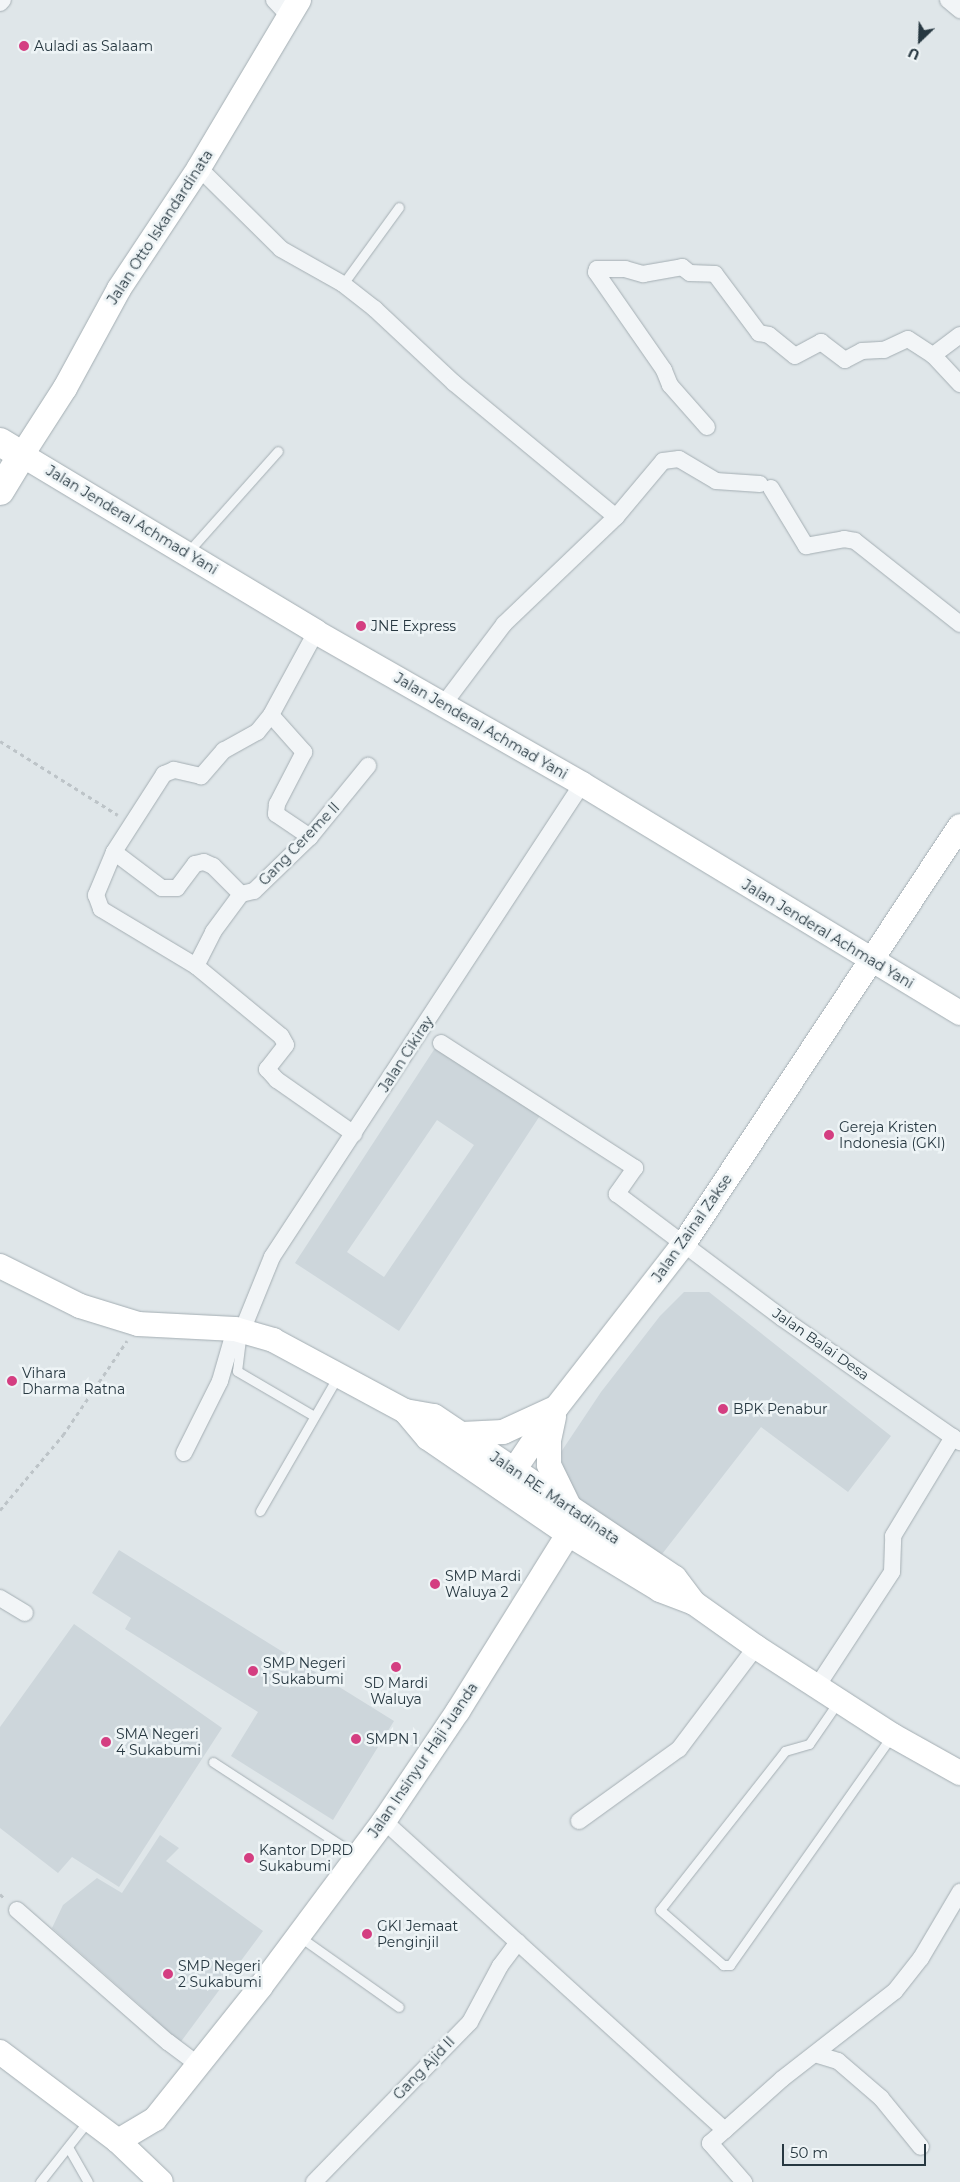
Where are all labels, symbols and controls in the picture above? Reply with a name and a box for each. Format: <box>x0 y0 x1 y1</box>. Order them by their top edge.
north arrow <box>895 15 945 65</box>
place label: Auladi as Salaam <box>34 38 153 54</box>
marker: Auladi as Salaam <box>18 40 30 52</box>
text: U <box>905 43 923 64</box>
street label: Jalan Otto Iskandardinata <box>104 147 216 307</box>
street label: Jalan Jenderal Achmad Yani <box>43 462 221 578</box>
place label: JNE Express <box>371 618 456 634</box>
marker: JNE Express <box>355 620 367 632</box>
street label: Jalan Jenderal Achmad Yani <box>391 669 571 783</box>
street label: Gang Cereme ll <box>255 799 343 889</box>
street label: Jalan Jenderal Achmad Yani <box>739 876 917 992</box>
street label: Jalan Cikiray <box>375 1013 437 1095</box>
place label: Gereja Kristen Indonesia (GKI) <box>839 1119 946 1152</box>
marker: Gereja Kristen Indonesia (GKI) <box>823 1129 835 1141</box>
street label: Jalan Zainal Zakse <box>649 1171 735 1285</box>
street label: Jalan Balai Desa <box>770 1304 872 1384</box>
place label: Vihara Dharma Ratna <box>22 1365 125 1398</box>
marker: Vihara Dharma Ratna <box>6 1375 18 1387</box>
place label: BPK Penabur <box>733 1401 828 1417</box>
marker: BPK Penabur <box>717 1403 729 1415</box>
street label: Jalan RE. Martadinata <box>487 1448 623 1548</box>
place label: SMP Mardi Waluya 2 <box>445 1568 521 1600</box>
marker: SMP Mardi Waluya 2 <box>429 1578 441 1590</box>
place label: SMP Negeri 1 Sukabumi <box>263 1655 346 1688</box>
marker: SD Mardi Waluya <box>390 1661 402 1673</box>
marker: SMP Negeri 1 Sukabumi <box>247 1665 259 1677</box>
place label: SD Mardi Waluya <box>364 1675 428 1708</box>
street label: Jalan Insinyur Haji Juanda <box>365 1679 481 1841</box>
place label: SMA Negeri 4 Sukabumi <box>116 1726 201 1758</box>
place label: SMPN 1 <box>366 1731 418 1747</box>
marker: SMPN 1 <box>350 1733 362 1745</box>
marker: SMA Negeri 4 Sukabumi <box>100 1736 112 1748</box>
place label: Kantor DPRD Sukabumi <box>259 1842 353 1874</box>
marker: Kantor DPRD Sukabumi <box>243 1852 255 1864</box>
place label: GKI Jemaat Penginjil <box>377 1918 458 1950</box>
marker: GKI Jemaat Penginjil <box>361 1928 373 1940</box>
place label: SMP Negeri 2 Sukabumi <box>178 1958 262 1990</box>
marker: SMP Negeri 2 Sukabumi <box>162 1968 174 1980</box>
street label: Gang Ajid II <box>390 2033 458 2103</box>
scale bar <box>785 2134 929 2166</box>
text: 50 m <box>790 2143 828 2162</box>

